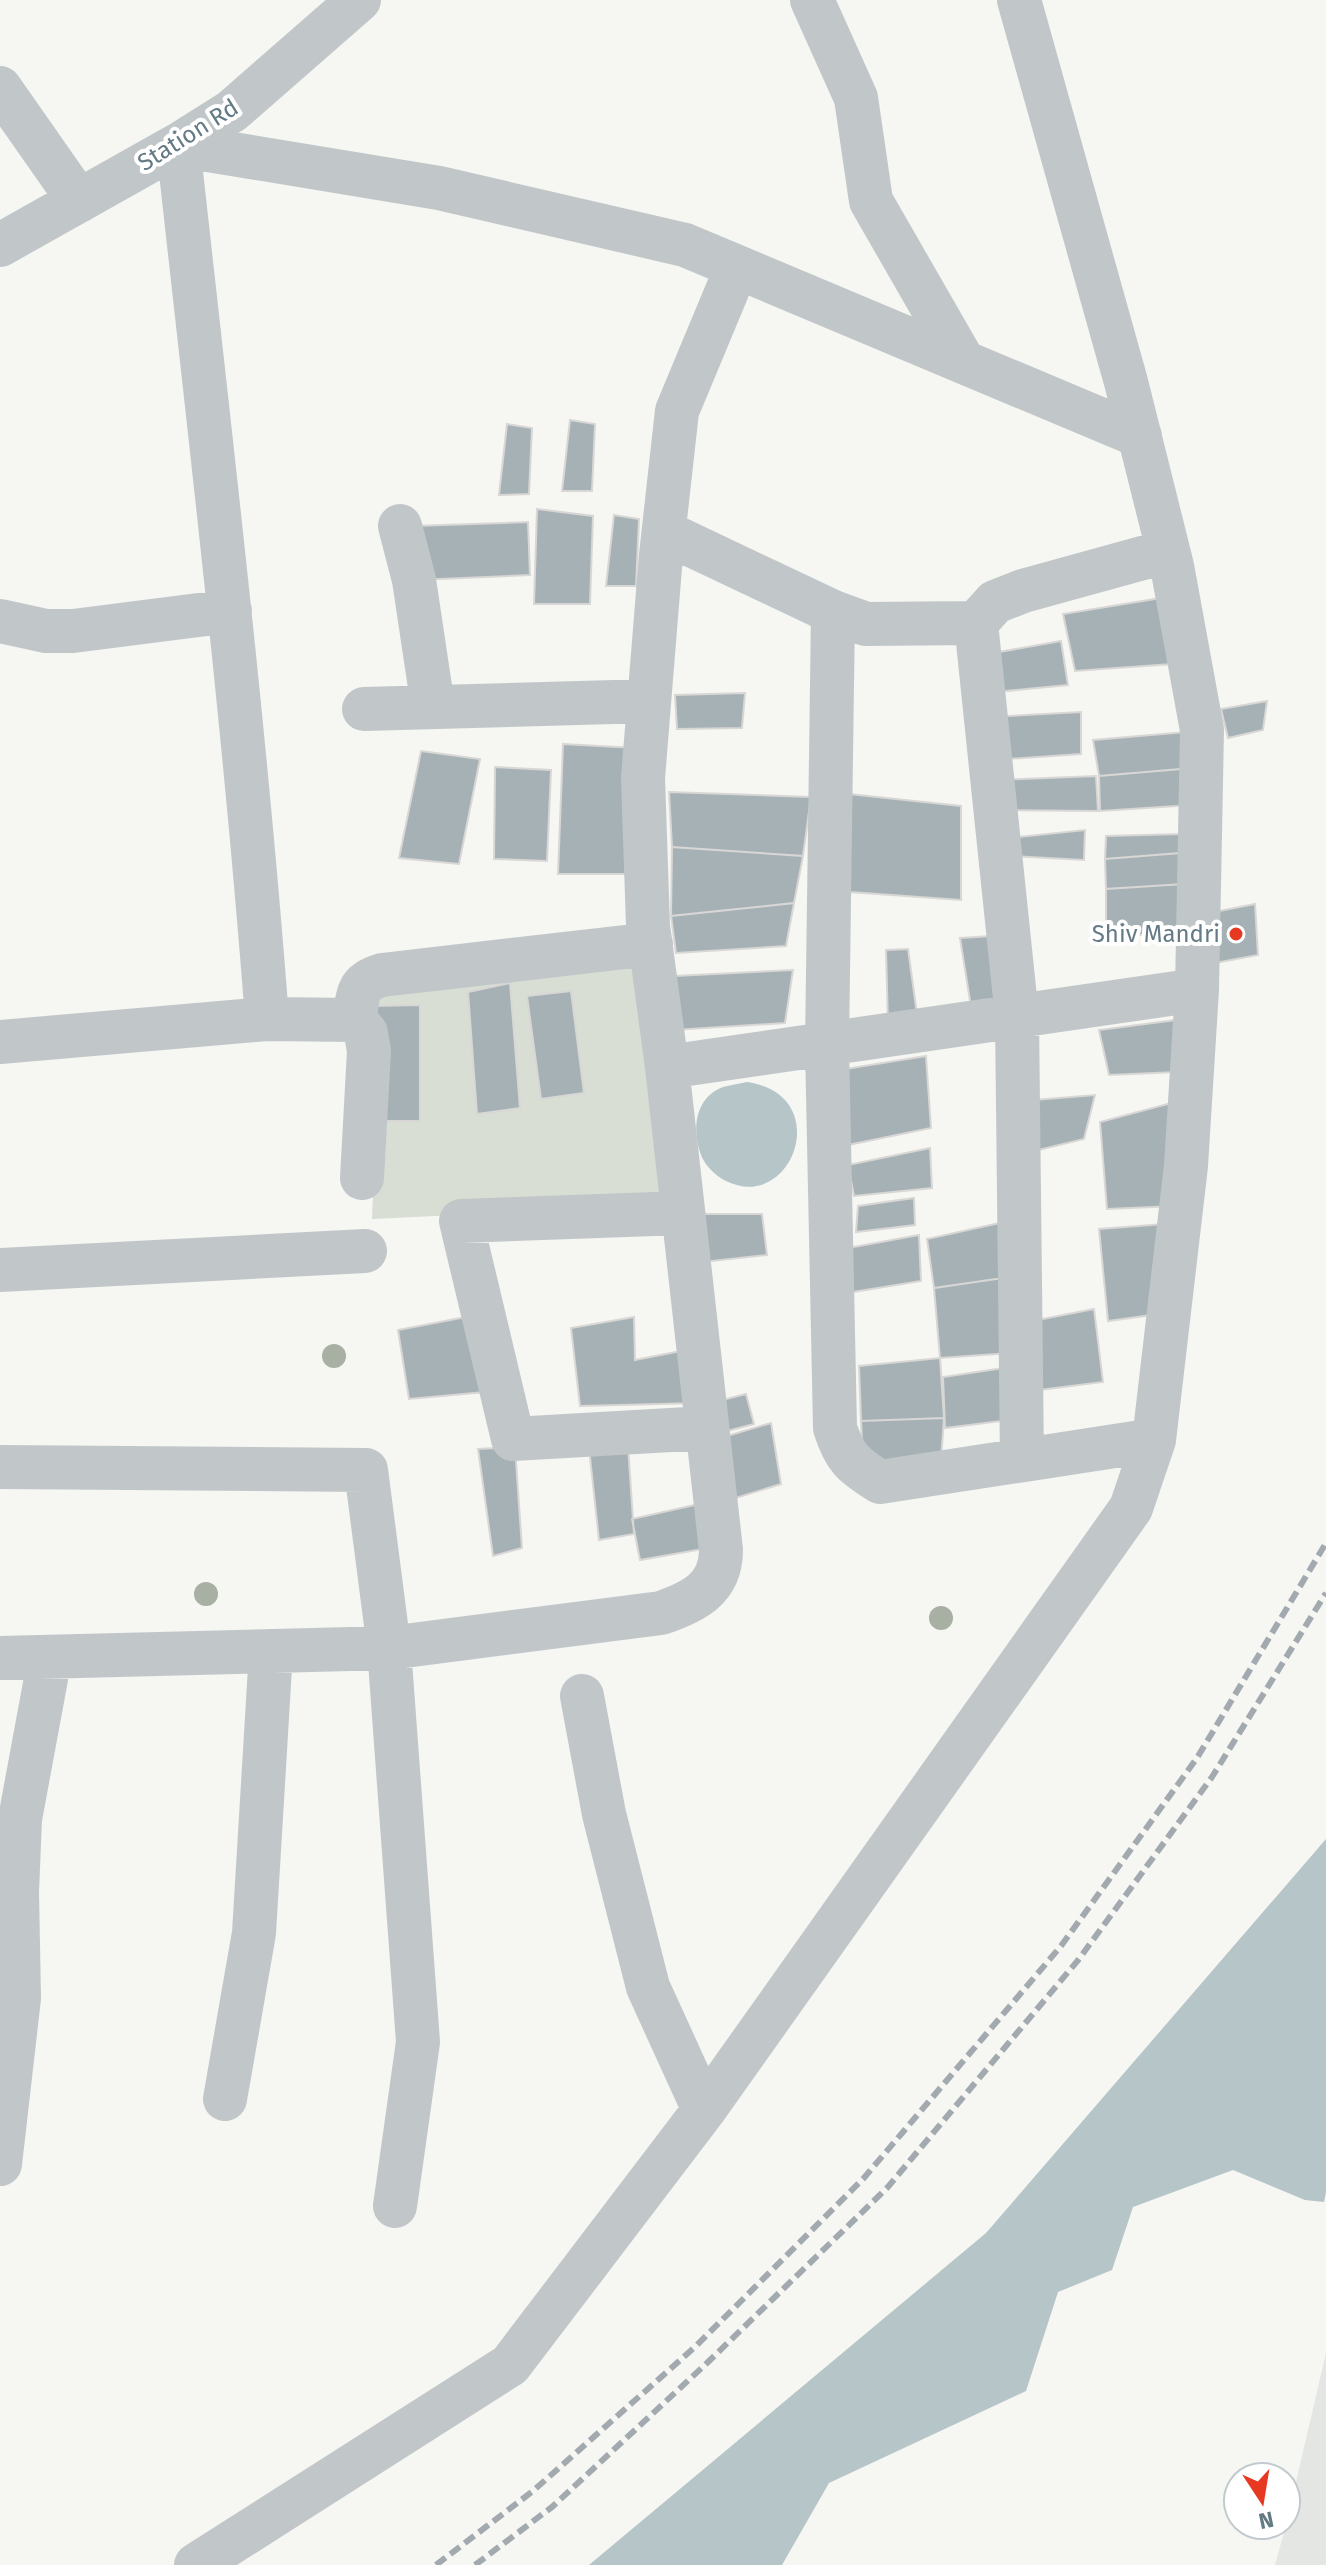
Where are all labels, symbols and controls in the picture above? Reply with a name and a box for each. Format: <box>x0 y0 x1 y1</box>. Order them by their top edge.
street label: Station Rd <box>133 93 243 177</box>
place label: Shiv Mandri <box>1092 920 1220 948</box>
marker: Shiv Mandri <box>1227 925 1245 943</box>
north arrow <box>1222 2461 1302 2541</box>
text: N <box>1256 2505 1276 2535</box>

